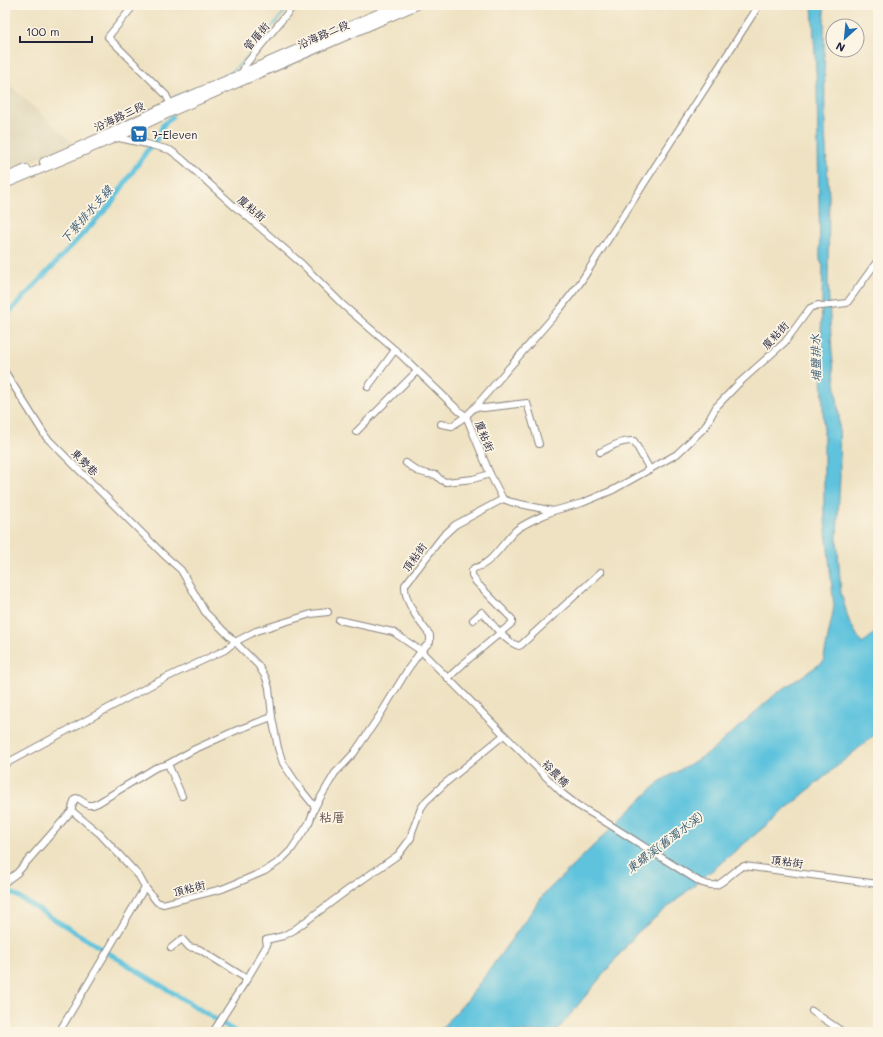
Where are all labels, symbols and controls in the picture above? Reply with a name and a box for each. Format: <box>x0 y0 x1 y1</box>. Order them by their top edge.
street label: 沿海路二段 <box>295 16 351 52</box>
scale bar <box>20 18 92 44</box>
street label: 管厝街 <box>240 18 273 53</box>
north arrow <box>825 18 865 58</box>
text: 100 m <box>26 23 60 39</box>
text: N <box>833 39 847 56</box>
street label: 沿海路三段 <box>91 98 147 134</box>
supermarket icon: 7-Eleven <box>129 124 149 144</box>
place label: 7-Eleven <box>152 127 197 142</box>
water label: 下寮排水支線 <box>56 181 116 246</box>
street label: 廈粘街 <box>235 192 270 225</box>
street label: 廈粘街 <box>758 317 792 352</box>
water label: 埔鹽排水 <box>807 333 823 382</box>
street label: 廈粘街 <box>472 418 499 455</box>
street label: 東勢巷 <box>68 445 102 479</box>
street label: 頂粘街 <box>398 538 430 575</box>
street label: 裕農橋 <box>539 756 573 790</box>
district label: 粘厝 <box>319 808 345 825</box>
water label: 東螺溪(舊濁水溪) <box>622 808 706 876</box>
street label: 頂粘街 <box>770 851 805 871</box>
street label: 頂粘街 <box>171 876 208 900</box>

